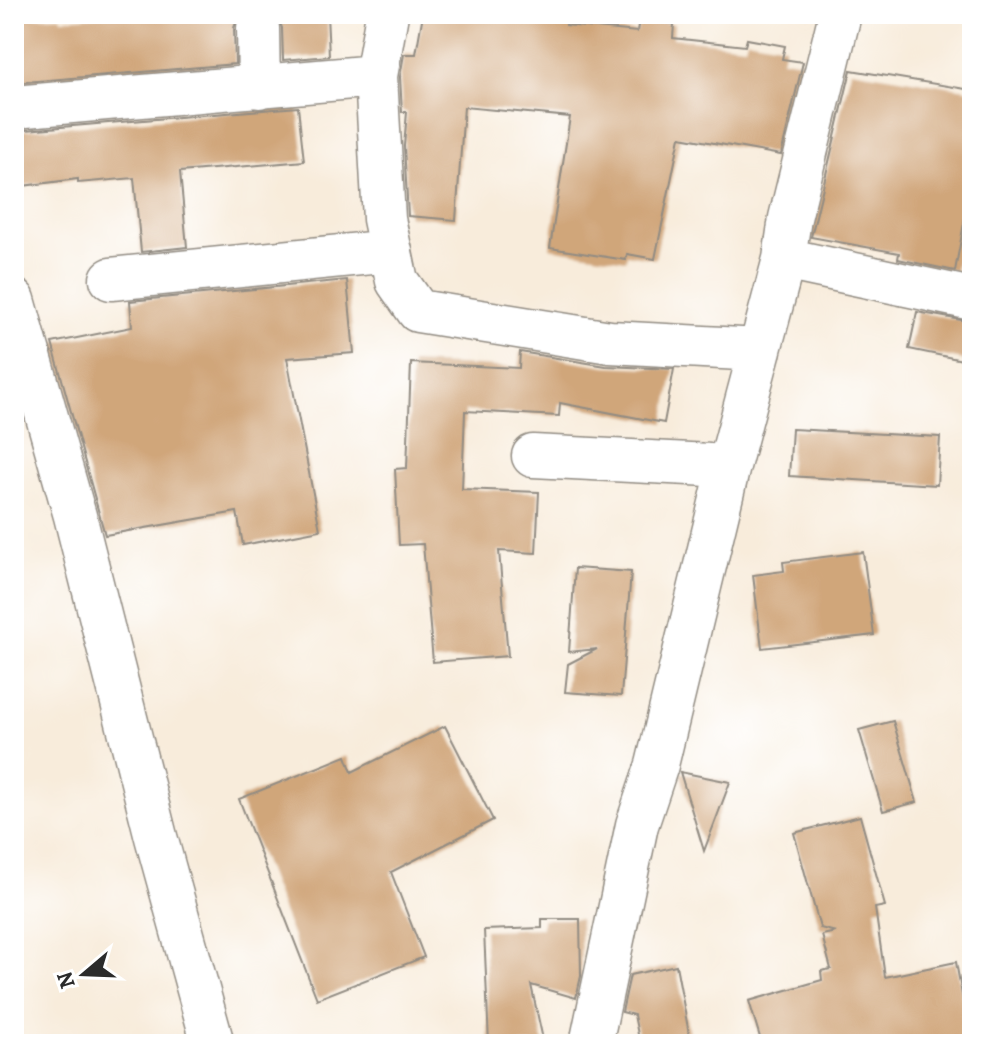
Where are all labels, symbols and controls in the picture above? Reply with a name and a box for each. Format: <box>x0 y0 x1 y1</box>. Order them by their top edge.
north arrow <box>44 934 124 1014</box>
text: N <box>49 968 83 993</box>

